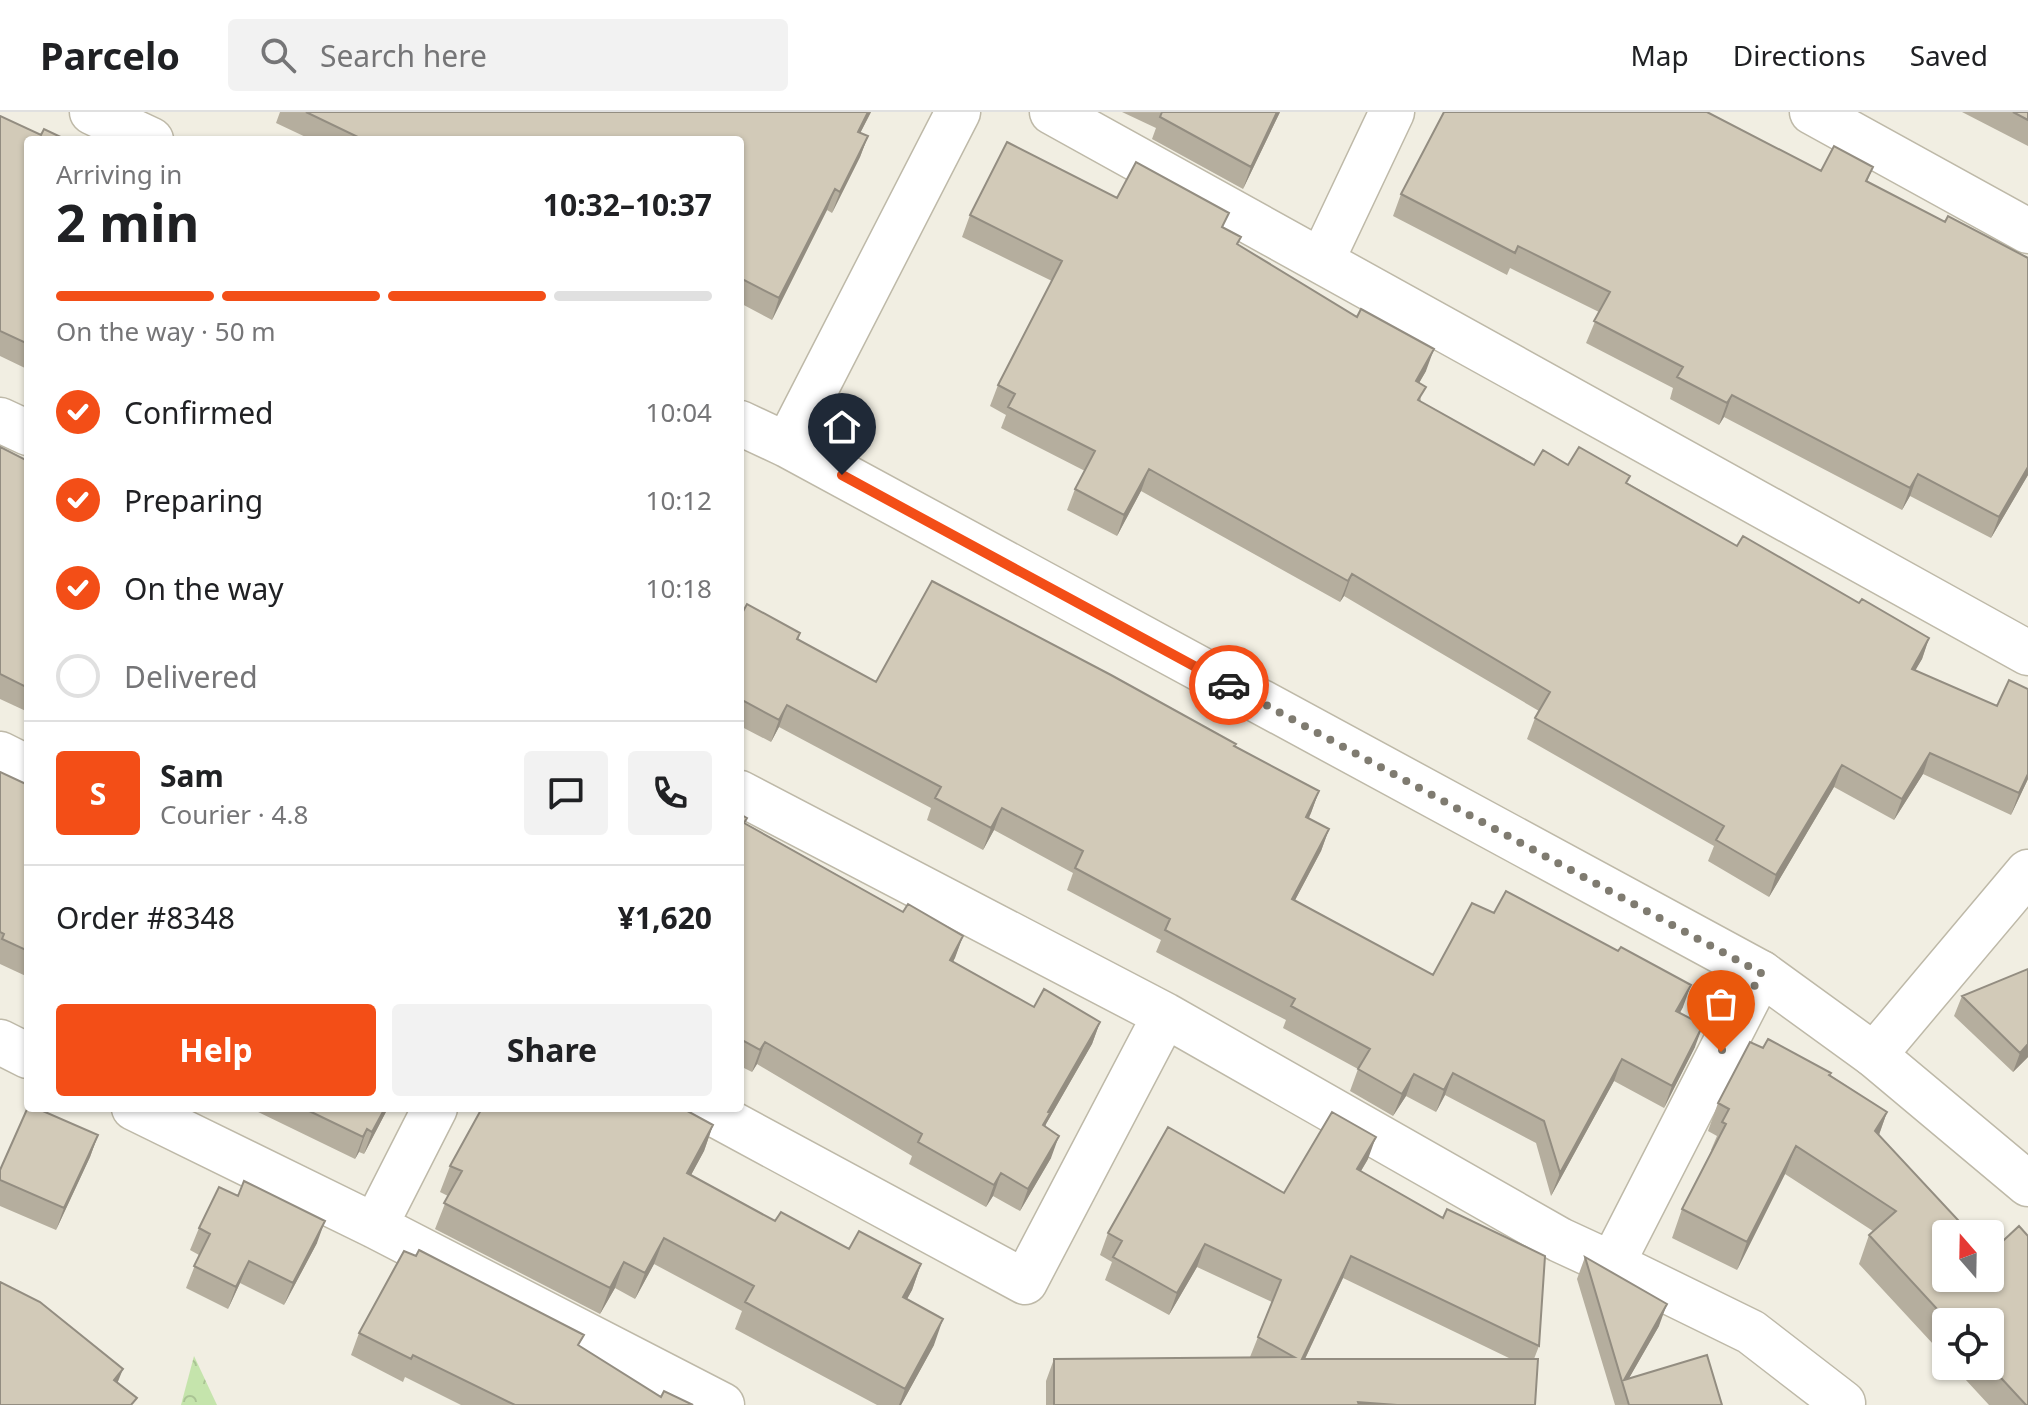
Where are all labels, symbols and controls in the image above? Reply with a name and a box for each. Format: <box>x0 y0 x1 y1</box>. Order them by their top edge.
search box <box>228 19 788 91</box>
text: Parcelo <box>40 29 180 81</box>
icon: search <box>256 33 300 77</box>
text: Search here <box>320 35 487 76</box>
text: Map <box>1630 36 1689 74</box>
text: Directions <box>1733 36 1866 74</box>
text: Saved <box>1910 36 1988 74</box>
text: Arriving in <box>56 156 182 192</box>
text: 10:32–10:37 <box>543 184 712 225</box>
text: 2 min <box>56 186 199 257</box>
text: On the way · 50 m <box>56 313 276 349</box>
icon: check <box>56 390 100 434</box>
text: Confirmed <box>124 392 274 433</box>
pin <box>808 393 876 475</box>
text: 10:04 <box>646 394 712 430</box>
icon: home <box>820 405 864 449</box>
icon: check <box>56 478 100 522</box>
text: Preparing <box>124 480 263 521</box>
text: 10:12 <box>646 482 712 518</box>
icon: check <box>56 566 100 610</box>
text: On the way <box>124 568 284 609</box>
text: 10:18 <box>646 570 712 606</box>
courier <box>1189 645 1269 725</box>
text: Delivered <box>124 656 258 697</box>
icon: car <box>1207 663 1251 707</box>
button: chat <box>524 751 608 835</box>
button: phone <box>628 751 712 835</box>
text: Sam <box>160 755 224 796</box>
text: S <box>90 773 106 814</box>
text: Courier · 4.8 <box>160 796 308 832</box>
text: Order #8348 <box>56 897 235 938</box>
text: ¥1,620 <box>618 897 712 938</box>
pin <box>1687 970 1755 1052</box>
icon: bag <box>1699 982 1743 1026</box>
button: Help <box>56 1004 376 1096</box>
button: Share <box>392 1004 712 1096</box>
north arrow <box>1932 1220 2004 1292</box>
map controls <box>1932 1220 2004 1380</box>
button: locate <box>1932 1308 2004 1380</box>

